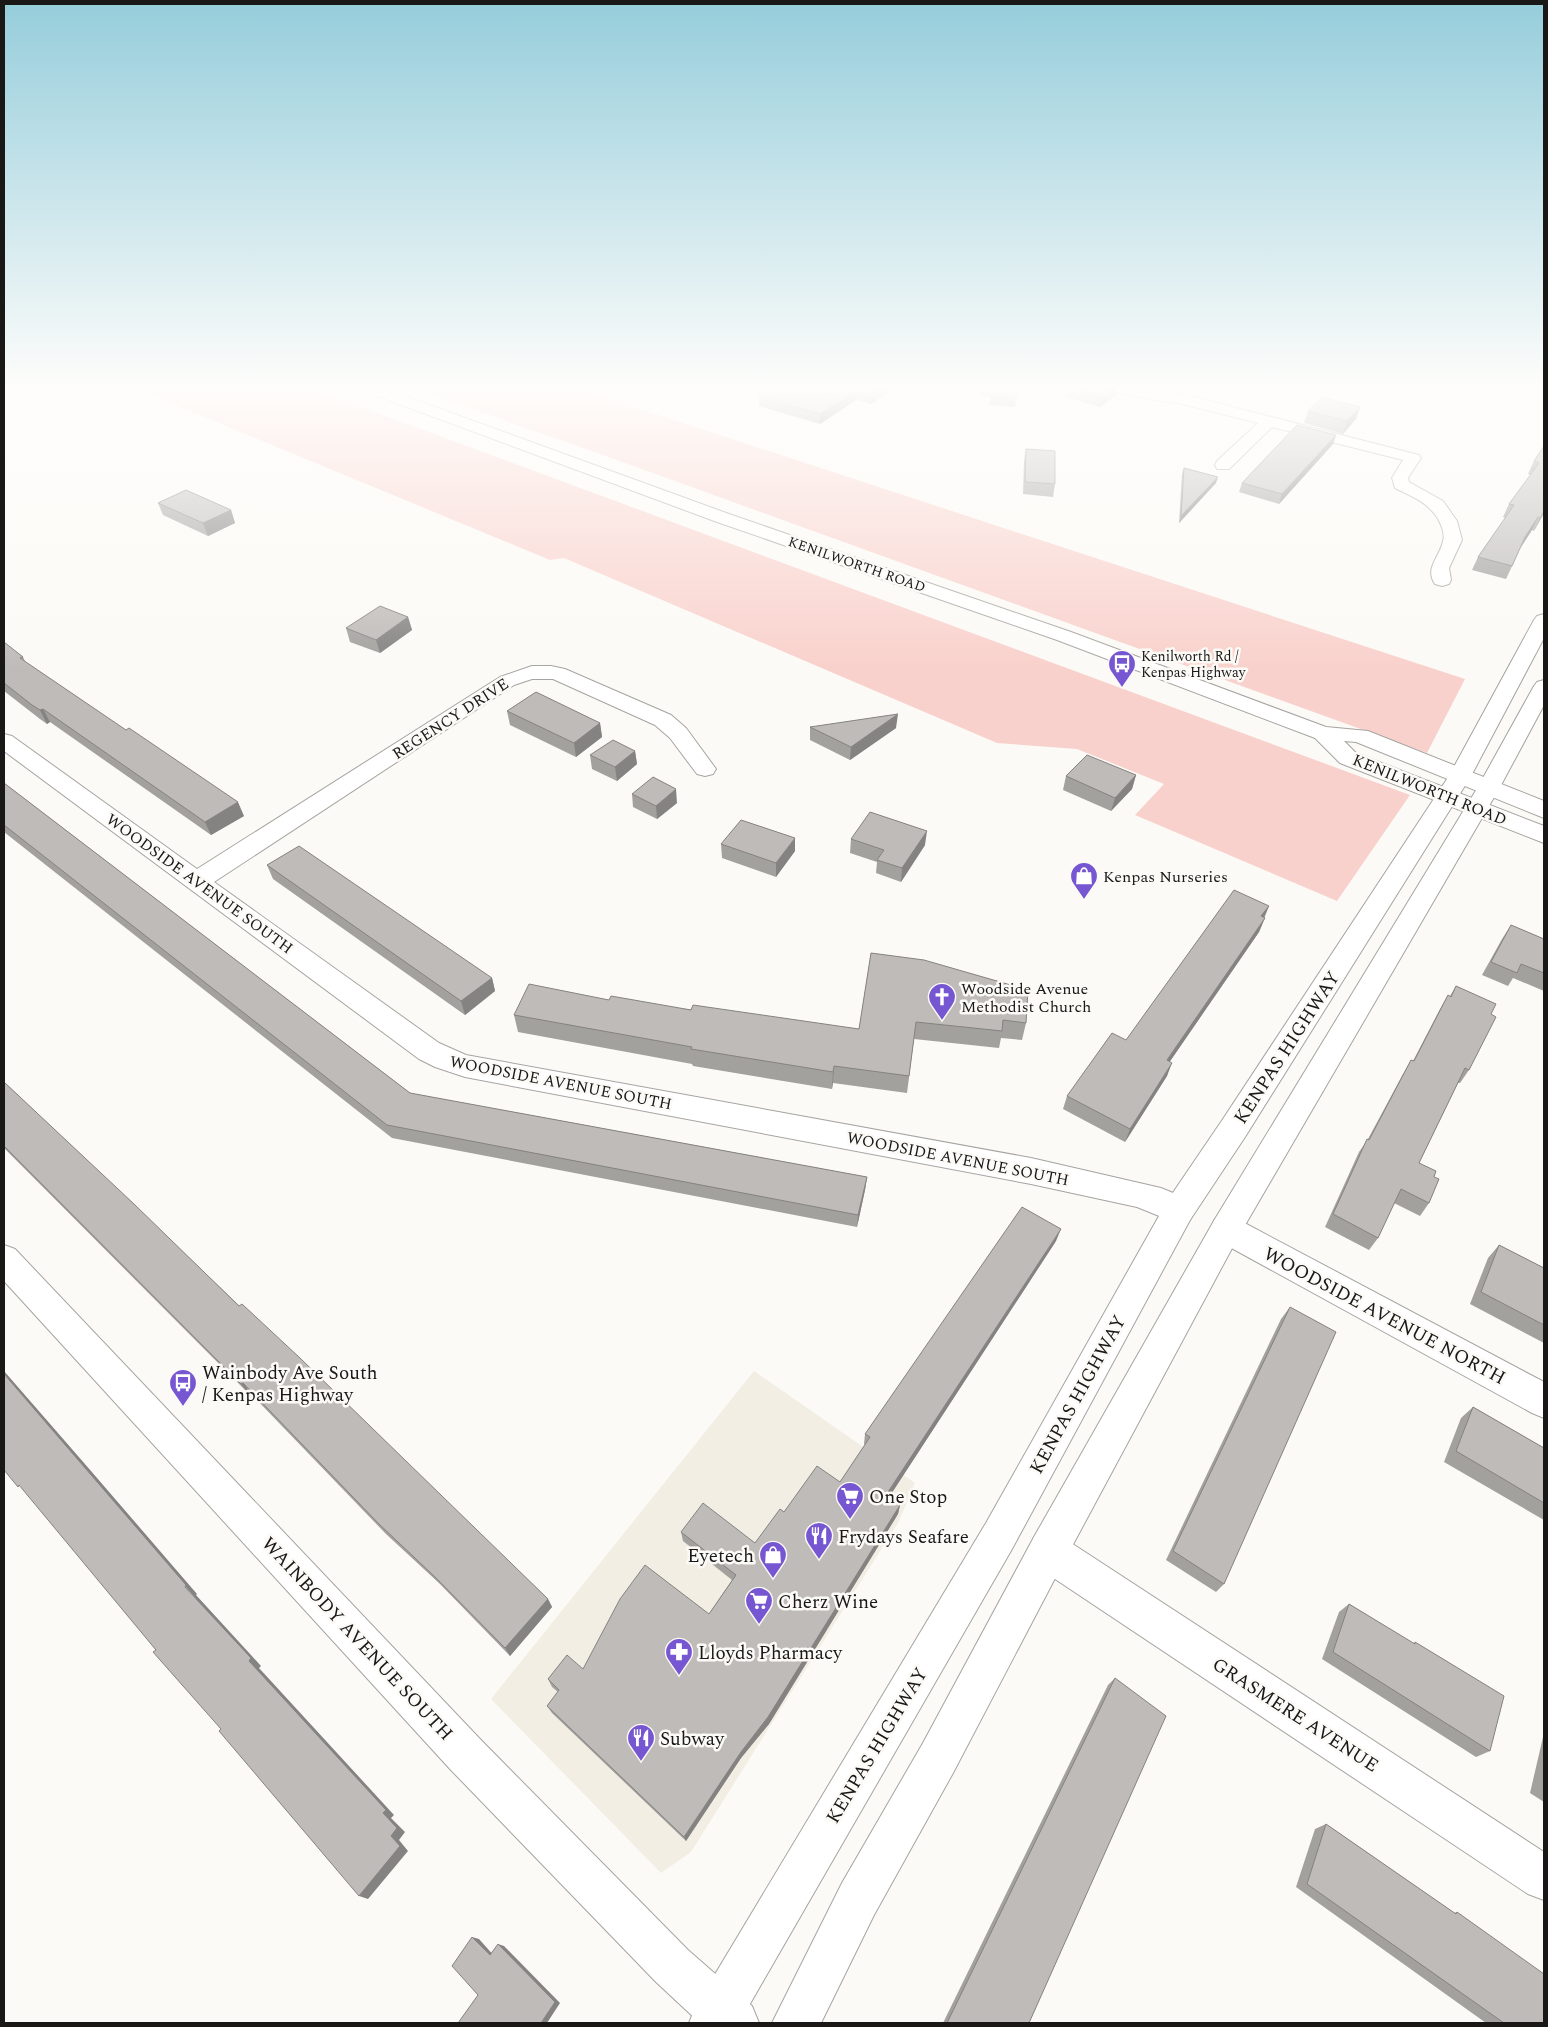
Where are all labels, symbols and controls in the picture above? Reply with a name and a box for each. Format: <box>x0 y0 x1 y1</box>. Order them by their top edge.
street label: KENILWORTH ROAD <box>785 531 928 598</box>
place label: Kenilworth Rd / Kenpas Highway <box>1141 646 1247 683</box>
bus stop icon: Kenilworth Rd / Kenpas Highway <box>1107 649 1137 688</box>
street label: REGENCY DRIVE <box>387 672 514 766</box>
street label: KENILWORTH ROAD <box>1349 748 1510 832</box>
street label: WOODSIDE AVENUE SOUTH <box>101 808 298 960</box>
shop icon: Kenpas Nurseries <box>1069 861 1099 900</box>
place label: Kenpas Nurseries <box>1103 865 1228 889</box>
street label: KENPAS HIGHWAY <box>1227 965 1348 1130</box>
place label: Woodside Avenue Methodist Church <box>961 977 1091 1019</box>
church icon: Woodside Avenue Methodist Church <box>927 982 957 1021</box>
street label: WOODSIDE AVENUE SOUTH <box>448 1050 674 1116</box>
street label: WOODSIDE AVENUE SOUTH <box>845 1126 1071 1192</box>
street label: WOODSIDE AVENUE NORTH <box>1258 1240 1511 1393</box>
street label: KENPAS HIGHWAY <box>1023 1310 1134 1479</box>
place label: Wainbody Ave South / Kenpas Highway <box>202 1359 378 1410</box>
bus stop icon: Wainbody Ave South / Kenpas Highway <box>168 1368 198 1407</box>
supermarket icon: One Stop <box>835 1481 865 1520</box>
place label: One Stop <box>869 1483 947 1512</box>
restaurant icon: Frydays Seafare <box>804 1521 834 1560</box>
place label: Frydays Seafare <box>838 1523 969 1552</box>
street label: WAINBODY AVENUE SOUTH <box>254 1530 460 1748</box>
shop icon: Eyetech <box>758 1540 788 1579</box>
place label: Eyetech <box>687 1542 754 1571</box>
supermarket icon: Cherz Wine <box>744 1586 774 1625</box>
place label: Cherz Wine <box>778 1588 878 1617</box>
pharmacy icon: Lloyds Pharmacy <box>664 1637 694 1676</box>
place label: Lloyds Pharmacy <box>698 1639 843 1668</box>
street label: GRASMERE AVENUE <box>1206 1650 1384 1780</box>
street label: KENPAS HIGHWAY <box>819 1662 935 1829</box>
restaurant icon: Subway <box>626 1723 656 1762</box>
place label: Subway <box>660 1725 725 1754</box>

